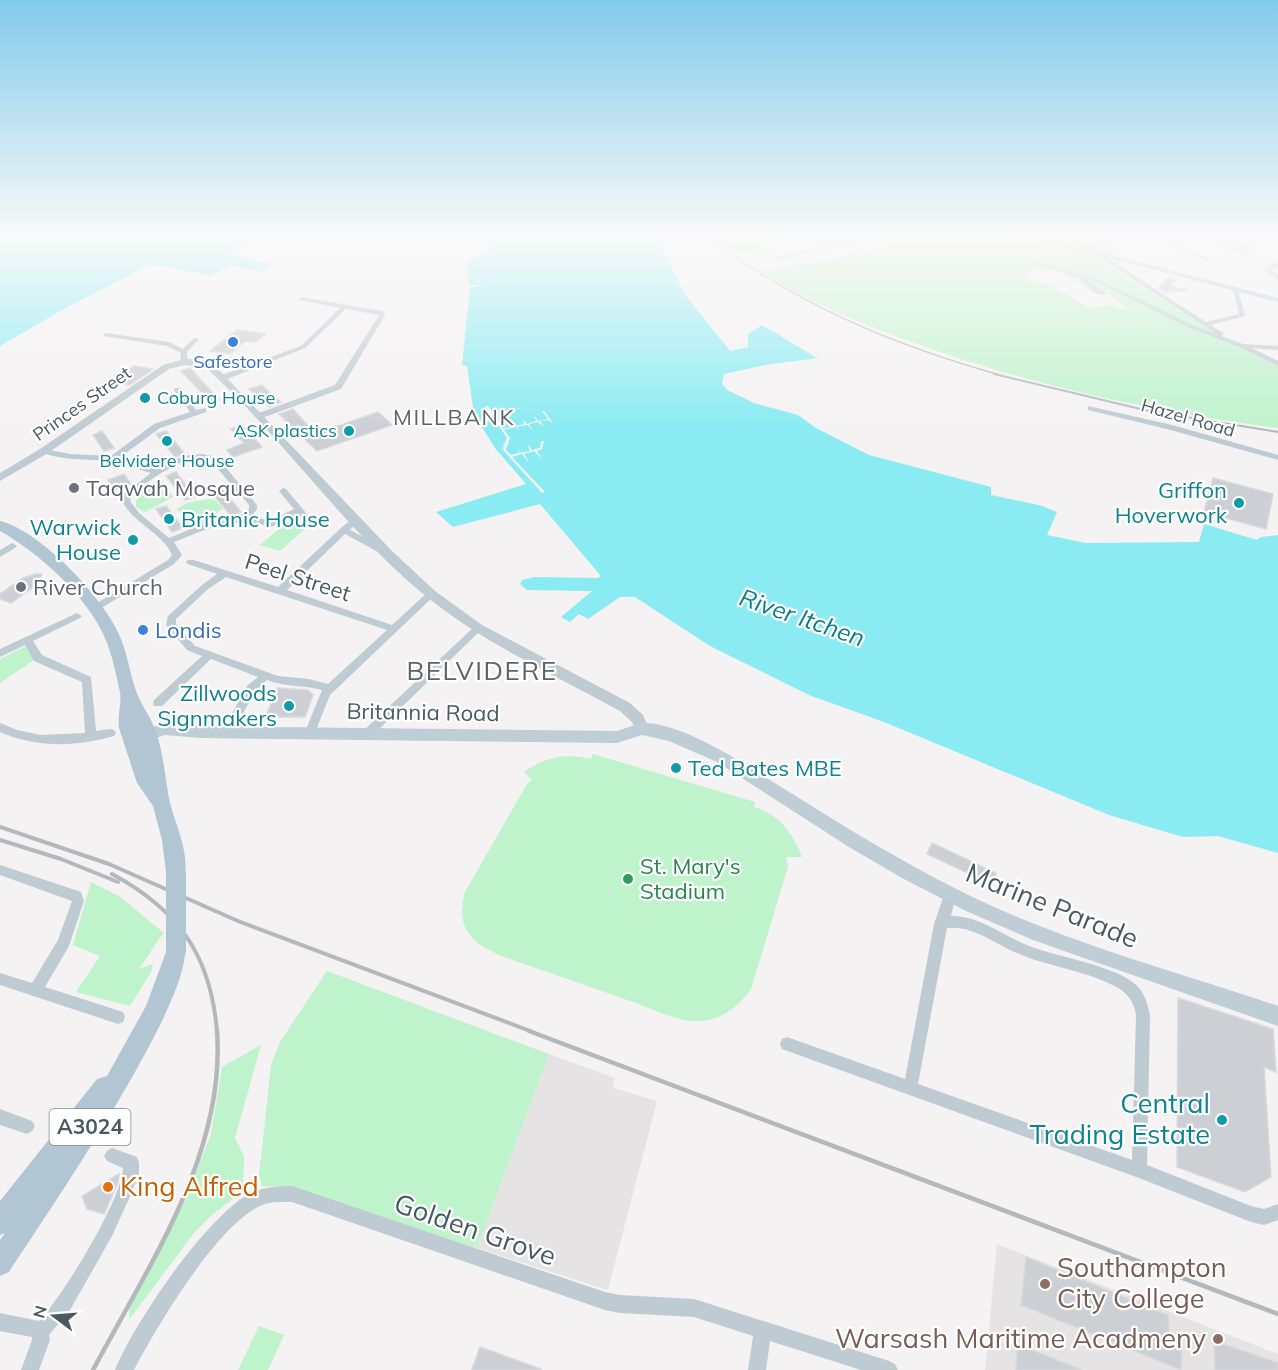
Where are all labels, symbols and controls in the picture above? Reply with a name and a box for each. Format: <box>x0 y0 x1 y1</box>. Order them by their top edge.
marker: Safestore <box>226 335 240 349</box>
place label: Safestore <box>193 350 273 373</box>
street label: Princes Street <box>28 361 135 446</box>
place label: Coburg House <box>157 386 275 409</box>
marker: Coburg House <box>138 391 152 405</box>
street label: Hazel Road <box>1139 393 1238 442</box>
district label: MILLBANK <box>393 403 515 431</box>
place label: ASK plastics <box>233 419 337 442</box>
marker: ASK plastics <box>342 424 356 438</box>
marker: Belvidere House <box>160 434 174 448</box>
place label: Belvidere House <box>100 449 234 472</box>
place label: Taqwah Mosque <box>86 474 255 502</box>
place label: Griffon Hoverwork <box>1115 476 1228 529</box>
marker: Taqwah Mosque <box>67 481 81 495</box>
marker: Griffon Hoverwork <box>1232 496 1246 510</box>
place label: Britanic House <box>181 505 330 533</box>
marker: Britanic House <box>162 512 176 526</box>
place label: Warwick House <box>29 513 122 566</box>
marker: Warwick House <box>126 533 140 547</box>
street label: Peel Street <box>242 547 355 607</box>
place label: River Church <box>33 573 163 601</box>
marker: River Church <box>14 580 28 594</box>
water label: River Itchen <box>736 582 869 652</box>
place label: Londis <box>155 616 222 644</box>
marker: Londis <box>136 623 150 637</box>
district label: BELVIDERE <box>406 654 558 687</box>
place label: Zillwoods Signmakers <box>158 679 277 732</box>
street label: Britannia Road <box>346 697 500 727</box>
marker: Zillwoods Signmakers <box>282 699 296 713</box>
place label: Ted Bates MBE <box>688 754 842 782</box>
marker: Ted Bates MBE <box>669 761 683 775</box>
place label: St. Mary's Stadium <box>640 852 741 905</box>
street label: Marine Parade <box>961 855 1144 955</box>
marker: St. Mary's Stadium <box>621 872 635 886</box>
place label: Central Trading Estate <box>1030 1086 1210 1151</box>
road number: A3024 <box>50 1109 130 1145</box>
marker: Central Trading Estate <box>1215 1113 1229 1127</box>
place label: King Alfred <box>120 1169 259 1203</box>
marker: King Alfred <box>101 1180 115 1194</box>
street label: Golden Grove <box>390 1186 561 1273</box>
place label: Southampton City College <box>1057 1250 1227 1315</box>
marker: Southampton City College <box>1038 1277 1052 1291</box>
north arrow <box>24 1286 84 1346</box>
text: N <box>28 1303 51 1320</box>
place label: Warsash Maritime Acadmeny <box>835 1321 1207 1355</box>
marker: Warsash Maritime Acadmeny <box>1211 1332 1225 1346</box>

